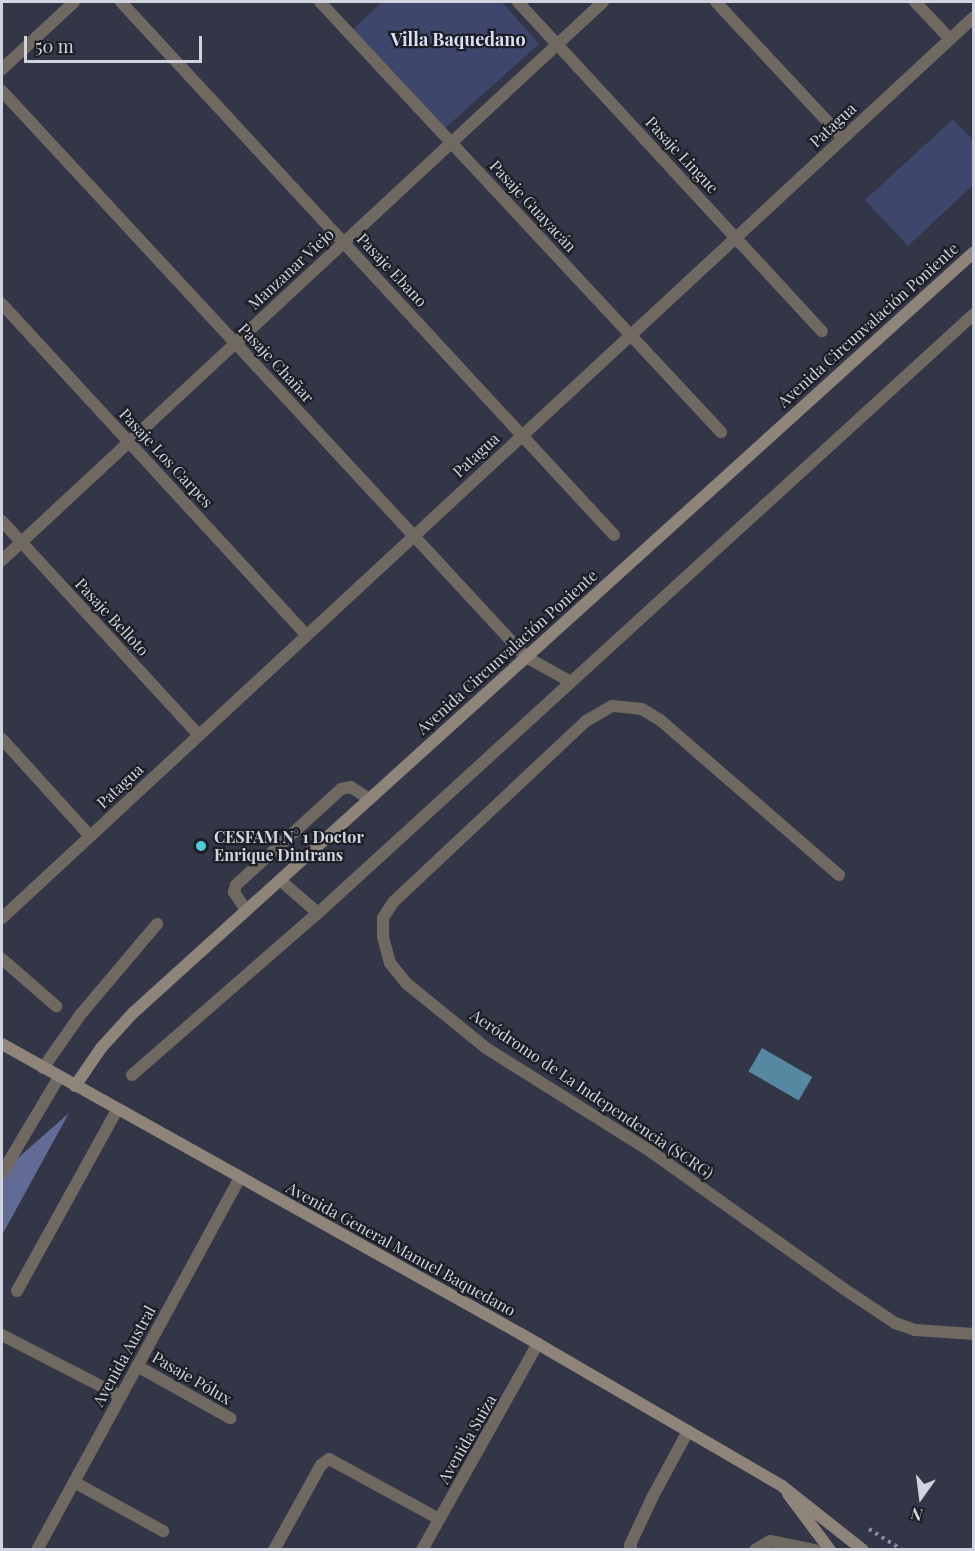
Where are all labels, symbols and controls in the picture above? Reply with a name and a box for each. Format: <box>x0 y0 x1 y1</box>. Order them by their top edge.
scale bar <box>27 24 206 62</box>
district label: Villa Baquedano <box>390 28 526 50</box>
text: 50 m <box>35 34 74 58</box>
street label: Patagua <box>806 99 860 151</box>
street label: Pasaje Lingue <box>642 113 722 197</box>
street label: Pasaje Guayacán <box>486 156 580 256</box>
street label: Manzanar Viejo <box>244 224 338 314</box>
street label: Pasaje Ebano <box>353 229 431 311</box>
street label: Avenida Circunvalación Poniente <box>774 239 962 411</box>
street label: Pasaje Chañar <box>234 319 318 407</box>
street label: Pasaje Los Carpes <box>115 404 217 512</box>
street label: Patagua <box>449 429 503 481</box>
street label: Avenida Circunvalación Poniente <box>413 566 601 738</box>
street label: Pasaje Belloto <box>71 574 153 660</box>
street label: Patagua <box>93 760 147 812</box>
place label: CESFAM N° 1 Doctor Enrique Dintrans <box>214 827 364 865</box>
marker: CESFAM N° 1 Doctor Enrique Dintrans <box>192 837 210 855</box>
street label: Aeródromo de La Independencia (SCRG) <box>467 1005 717 1183</box>
street label: Avenida General Manuel Baquedano <box>283 1178 519 1320</box>
street label: Avenida Austral <box>88 1302 160 1410</box>
street label: Pasaje Pólux <box>149 1348 235 1408</box>
street label: Avenida Suiza <box>434 1391 500 1487</box>
north arrow <box>891 1467 951 1527</box>
text: N <box>908 1503 925 1527</box>

